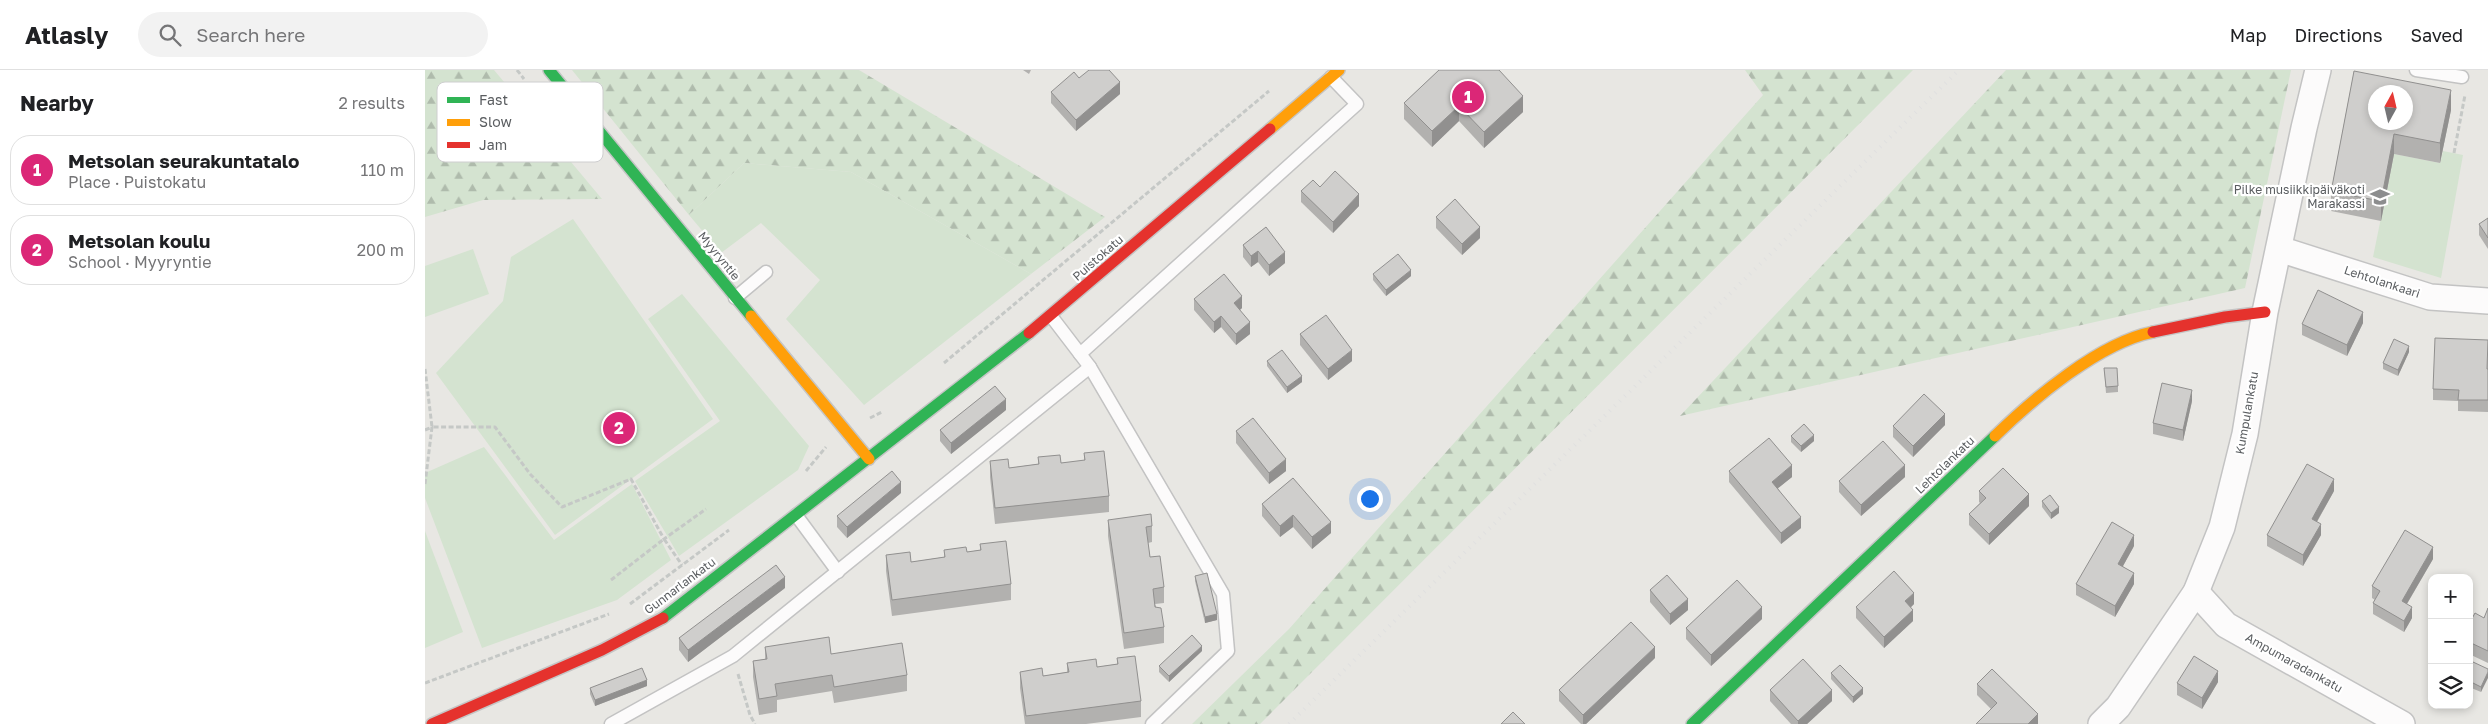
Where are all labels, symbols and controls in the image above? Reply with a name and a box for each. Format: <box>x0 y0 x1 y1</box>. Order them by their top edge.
search box <box>138 12 488 57</box>
text: Atlasly <box>25 20 108 49</box>
icon: search <box>156 21 184 49</box>
text: Search here <box>196 23 305 46</box>
text: Map <box>2230 24 2266 46</box>
text: Directions <box>2294 24 2382 46</box>
text: Saved <box>2410 24 2463 46</box>
pin: 1 <box>1452 78 1484 116</box>
legend <box>437 82 603 162</box>
north arrow <box>2368 85 2413 130</box>
text: Nearby <box>20 90 94 116</box>
text: Fast <box>479 91 508 108</box>
text: 2 results <box>339 93 405 113</box>
text: Slow <box>479 113 512 130</box>
text: Jam <box>479 136 507 153</box>
text: Metsolan seurakuntatalo <box>68 149 299 172</box>
text: 1 <box>33 160 41 180</box>
text: 110 m <box>360 160 404 180</box>
text: Place · Puistokatu <box>68 172 206 192</box>
place label: Pilke musiikkipäiväkoti Marakassi <box>2234 182 2365 211</box>
school or university icon: Pilke musiikkipäiväkoti Marakassi <box>2369 186 2391 208</box>
street label: Myyryntie <box>695 228 744 283</box>
text: Metsolan koulu <box>68 229 210 252</box>
street label: Puistokatu <box>1069 232 1126 284</box>
text: 2 <box>32 240 42 260</box>
text: 200 m <box>357 240 404 260</box>
text: School · Myyryntie <box>68 252 211 272</box>
street label: Lehtolankaari <box>2342 262 2422 301</box>
street label: Kumpulankatu <box>2232 370 2261 456</box>
pin: 2 <box>603 409 635 447</box>
street label: Lehtolankatu <box>1912 433 1977 497</box>
your location <box>1357 486 1383 512</box>
street label: Gunnarlankatu <box>641 554 718 617</box>
map controls <box>2428 574 2473 709</box>
button: + <box>2428 574 2473 619</box>
button: − <box>2428 619 2473 664</box>
street label: Ampumaradankatu <box>2243 630 2346 696</box>
button: layers <box>2428 664 2473 709</box>

